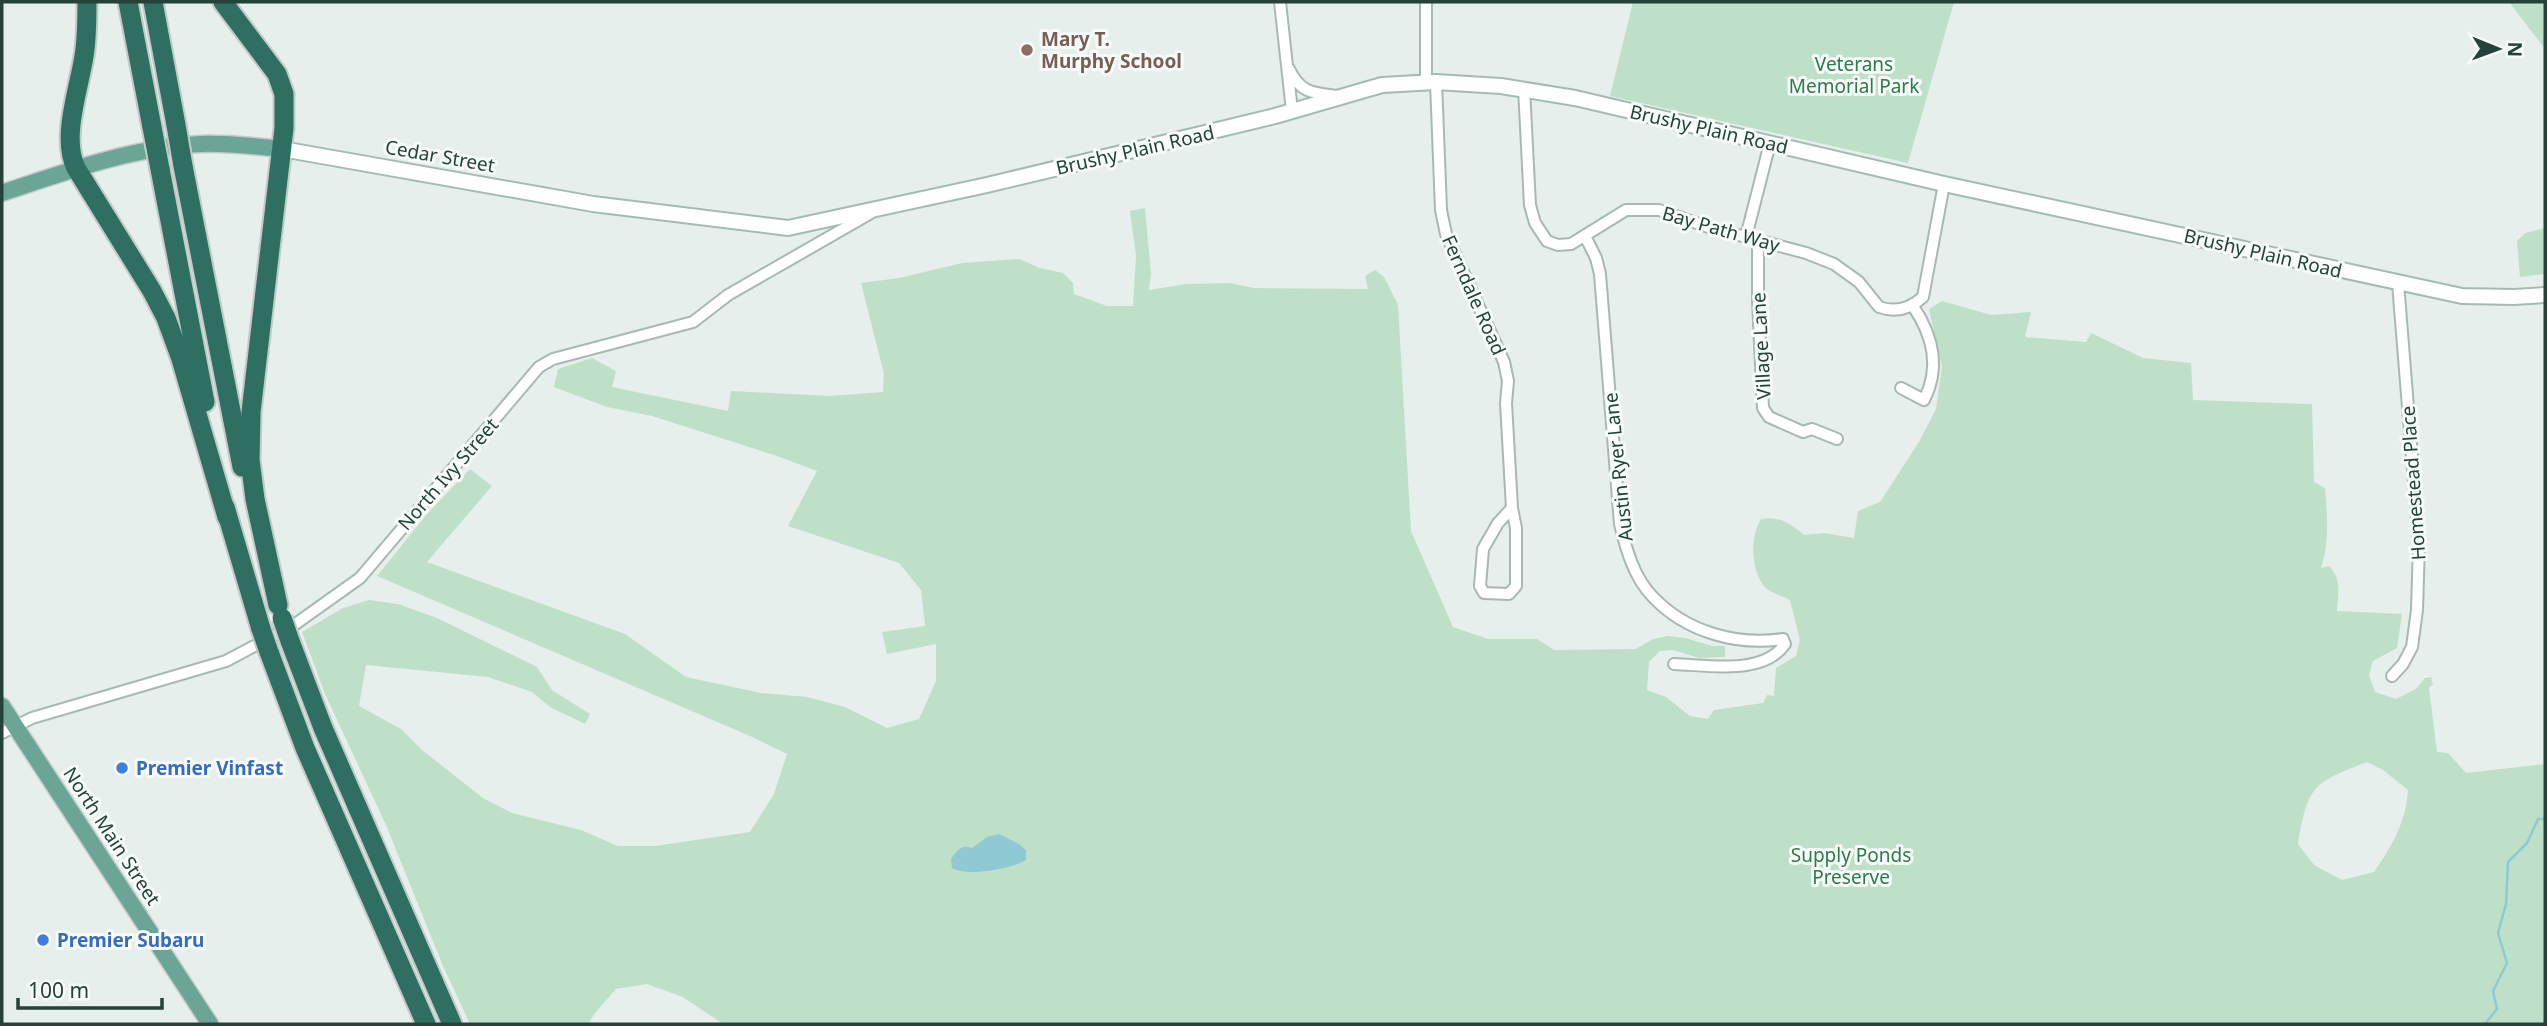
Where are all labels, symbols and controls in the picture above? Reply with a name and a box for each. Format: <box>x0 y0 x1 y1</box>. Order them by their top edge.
north arrow <box>2463 14 2533 84</box>
place label: Mary T. Murphy School <box>1041 26 1182 74</box>
text: N <box>2502 41 2528 57</box>
marker: Mary T. Murphy School <box>1019 42 1035 58</box>
park label: Veterans Memorial Park <box>1789 51 1919 99</box>
street label: Brushy Plain Road <box>1627 98 1791 160</box>
street label: Brushy Plain Road <box>1053 119 1217 181</box>
street label: Cedar Street <box>383 134 497 178</box>
street label: Bay Path Way <box>1659 200 1783 258</box>
street label: Brushy Plain Road <box>2181 222 2345 284</box>
street label: Ferndale Road <box>1436 231 1512 359</box>
street label: Village Lane <box>1745 292 1777 400</box>
street label: Austin Ryer Lane <box>1597 391 1639 543</box>
street label: Homestead Place <box>2395 405 2431 561</box>
street label: North Ivy Street <box>392 412 504 536</box>
place label: Premier Vinfast <box>136 755 283 781</box>
marker: Premier Vinfast <box>114 760 130 776</box>
street label: North Main Street <box>58 762 167 910</box>
park label: Supply Ponds Preserve <box>1791 842 1911 890</box>
place label: Premier Subaru <box>57 927 204 953</box>
marker: Premier Subaru <box>35 932 51 948</box>
scale bar <box>18 967 161 1011</box>
text: 100 m <box>28 976 89 1004</box>

